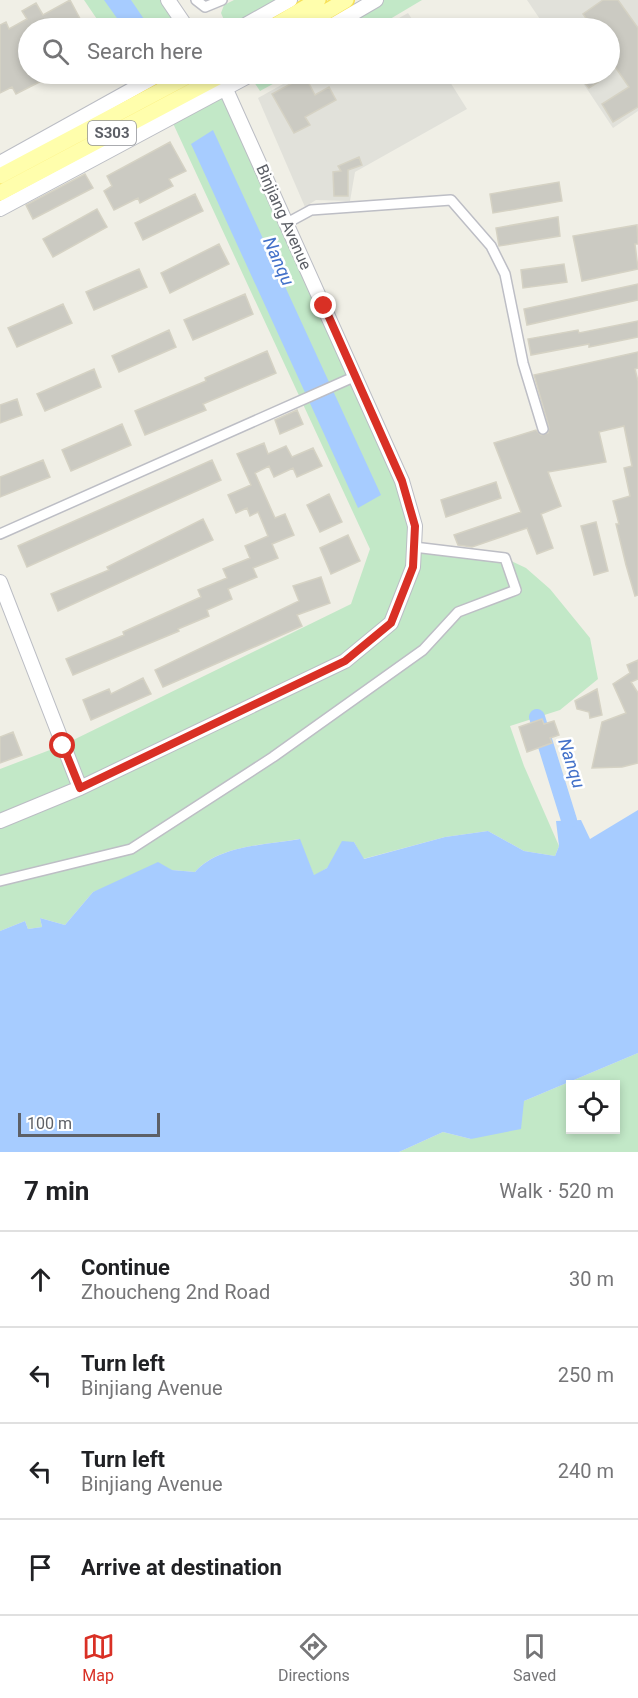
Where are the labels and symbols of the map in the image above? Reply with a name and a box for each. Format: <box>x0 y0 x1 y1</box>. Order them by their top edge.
road number: S303 <box>88 121 136 145</box>
street label: Binjiang Avenue <box>252 161 316 273</box>
water label: Nanqu <box>259 233 299 289</box>
route end <box>310 292 336 318</box>
route start <box>49 732 75 758</box>
water label: Nanqu <box>554 735 590 791</box>
scale bar <box>18 1110 160 1138</box>

